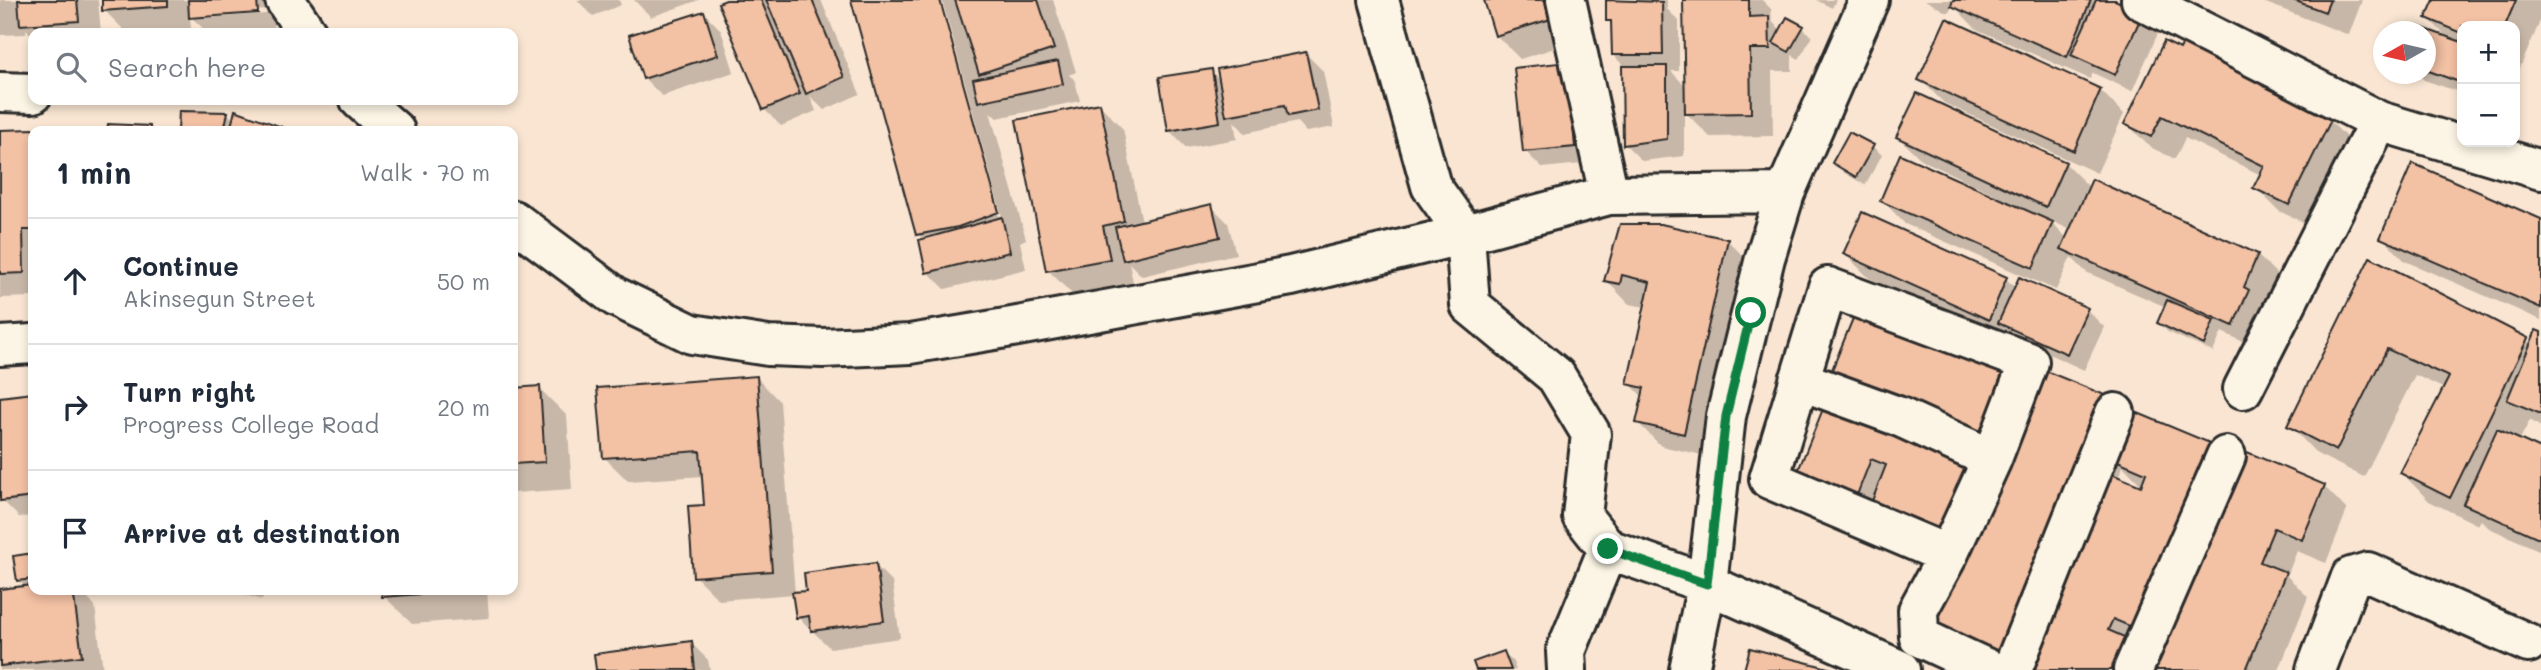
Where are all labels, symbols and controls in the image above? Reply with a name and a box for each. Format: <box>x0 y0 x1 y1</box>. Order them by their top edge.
north arrow <box>2373 21 2436 84</box>
map controls <box>2457 21 2520 147</box>
button: + <box>2457 21 2520 84</box>
search box <box>28 28 518 105</box>
icon: search <box>52 48 90 86</box>
text: Search here <box>108 50 266 84</box>
button: − <box>2457 84 2520 147</box>
text: 1 min <box>56 152 131 192</box>
text: Walk · 70 m <box>360 157 490 187</box>
text: Continue <box>123 249 239 283</box>
icon: ahead <box>56 262 94 300</box>
text: 50 m <box>437 266 490 296</box>
text: Akinsegun Street <box>123 283 316 313</box>
route start <box>1735 297 1766 328</box>
text: Turn right <box>123 375 256 409</box>
icon: right <box>56 388 94 426</box>
text: 20 m <box>437 392 490 422</box>
text: Progress College Road <box>123 409 379 439</box>
icon: arrive <box>56 514 94 552</box>
text: Arrive at destination <box>123 516 400 550</box>
route end <box>1592 533 1623 564</box>

